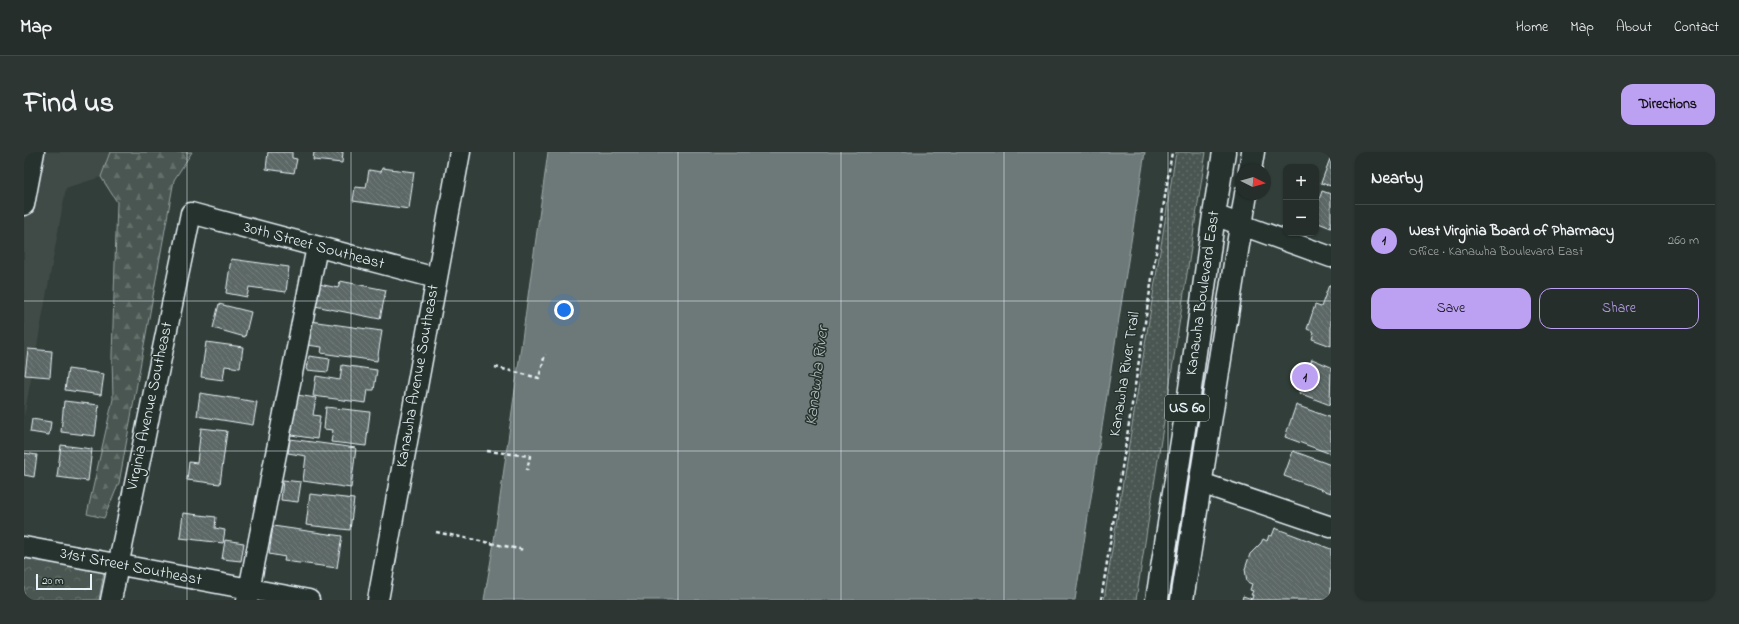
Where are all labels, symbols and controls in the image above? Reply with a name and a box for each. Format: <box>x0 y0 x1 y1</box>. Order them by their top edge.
text: Map <box>20 14 52 41</box>
text: Home <box>1516 17 1548 38</box>
text: Map <box>1570 17 1594 38</box>
text: About <box>1616 17 1652 38</box>
text: Contact <box>1674 17 1719 38</box>
text: Find us <box>24 84 114 125</box>
button: Directions <box>1621 84 1715 125</box>
north arrow <box>1235 164 1271 200</box>
map controls <box>1283 164 1319 236</box>
button: + <box>1283 164 1319 200</box>
text: Nearby <box>1371 166 1423 191</box>
button: − <box>1283 200 1319 236</box>
street label: Kanawha Boulevard East <box>1180 209 1227 377</box>
street label: 30th Street Southeast <box>241 216 388 276</box>
text: West Virginia Board of Pharmacy <box>1409 220 1614 242</box>
text: 1 <box>1382 231 1386 250</box>
text: 260 m <box>1668 231 1699 250</box>
text: Office · Kanawha Boulevard East <box>1409 242 1583 261</box>
street label: Kanawha Avenue Southeast <box>390 282 446 469</box>
button: Save <box>1371 288 1531 329</box>
button: Share <box>1539 288 1699 329</box>
your location <box>554 300 574 320</box>
street label: Kanawha River Trail <box>1103 310 1147 438</box>
street label: Virginia Avenue Southeast <box>120 319 180 493</box>
water label: Kanawha River <box>799 322 836 427</box>
pin: 1 <box>1292 362 1318 392</box>
road number: US 60 <box>1165 395 1209 421</box>
street label: 31st Street Southeast <box>58 542 204 593</box>
scale bar <box>36 572 92 591</box>
text: 20 m <box>42 573 64 589</box>

